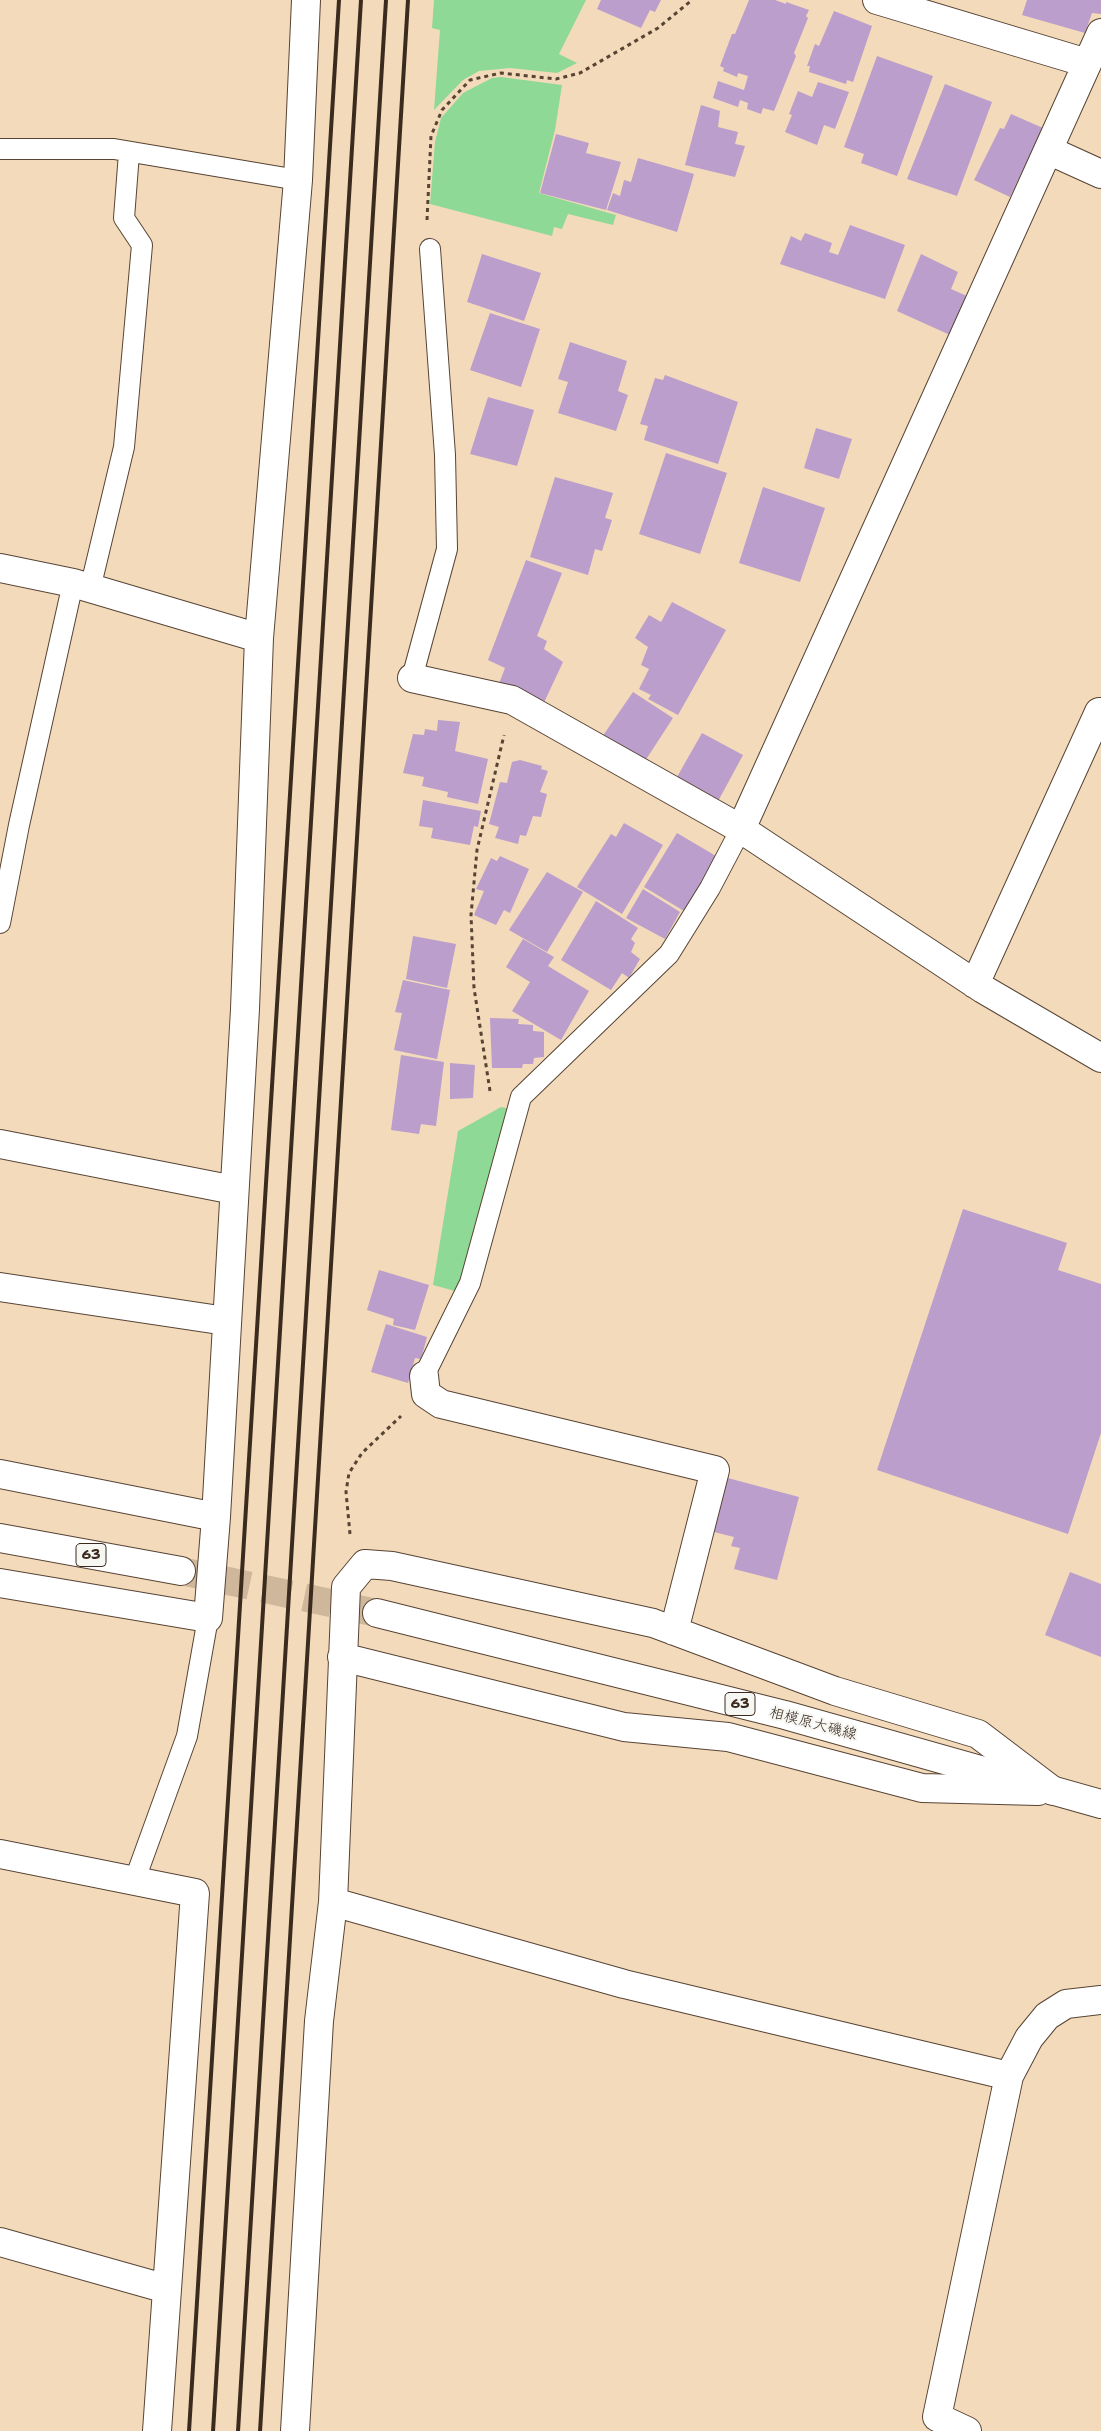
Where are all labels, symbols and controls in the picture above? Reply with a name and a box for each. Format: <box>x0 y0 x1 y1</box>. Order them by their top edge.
road number: 63 <box>76 1544 106 1566</box>
road number: 63 <box>725 1692 755 1716</box>
street label: 相模原大磯線 <box>767 1704 859 1744</box>

